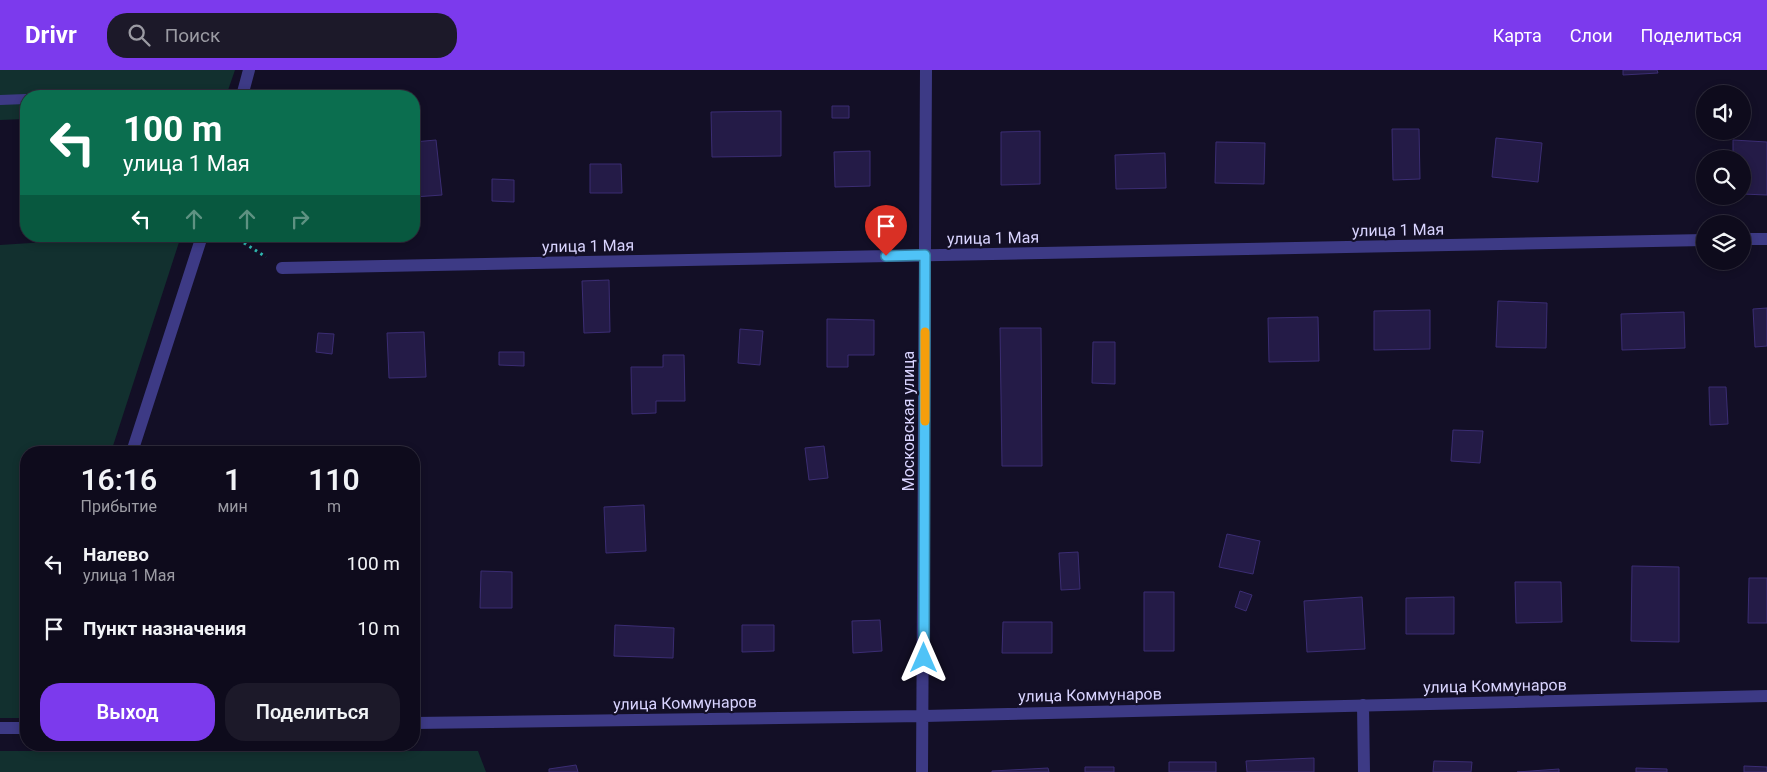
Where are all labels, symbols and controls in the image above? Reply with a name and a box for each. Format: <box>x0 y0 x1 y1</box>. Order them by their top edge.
search box <box>107 13 457 58</box>
text: Drivr <box>25 21 77 49</box>
icon: search <box>125 21 153 49</box>
text: Поиск <box>165 24 220 47</box>
text: Карта <box>1493 25 1542 46</box>
text: Слои <box>1570 25 1613 46</box>
text: Поделиться <box>1641 25 1742 46</box>
map controls <box>1696 85 1751 270</box>
button: sound <box>1696 85 1751 140</box>
text: 100 m <box>123 109 222 150</box>
icon: left <box>40 110 105 175</box>
button: search <box>1696 150 1751 205</box>
text: улица 1 Мая <box>123 151 250 176</box>
icon: left <box>127 205 155 233</box>
icon: ahead <box>180 205 208 233</box>
icon: ahead <box>233 205 261 233</box>
icon: right <box>286 205 314 233</box>
pin <box>865 205 907 256</box>
icon: arrive <box>872 212 900 240</box>
button: layers <box>1696 215 1751 270</box>
street label: улица 1 Мая <box>1352 220 1444 240</box>
street label: улица 1 Мая <box>947 228 1039 248</box>
street label: улица 1 Мая <box>542 236 634 256</box>
street label: Московская улица <box>899 351 918 491</box>
text: 16:16 <box>80 462 157 497</box>
text: 1 <box>224 462 241 497</box>
text: 110 <box>308 462 360 497</box>
text: Прибытие <box>81 497 157 516</box>
text: мин <box>217 497 248 516</box>
text: m <box>327 497 341 516</box>
text: Налево <box>83 543 149 566</box>
icon: left <box>40 550 68 578</box>
text: 100 m <box>347 552 400 575</box>
text: улица 1 Мая <box>83 566 175 585</box>
icon: arrive <box>40 615 68 643</box>
text: Пункт назначения <box>83 617 246 640</box>
text: 10 m <box>357 617 400 640</box>
position arrow <box>897 631 949 683</box>
street label: улица Коммунаров <box>1423 675 1567 697</box>
button: Выход <box>40 683 215 741</box>
button: Поделиться <box>225 683 400 741</box>
street label: улица Коммунаров <box>1018 684 1162 706</box>
street label: улица Коммунаров <box>613 692 757 714</box>

